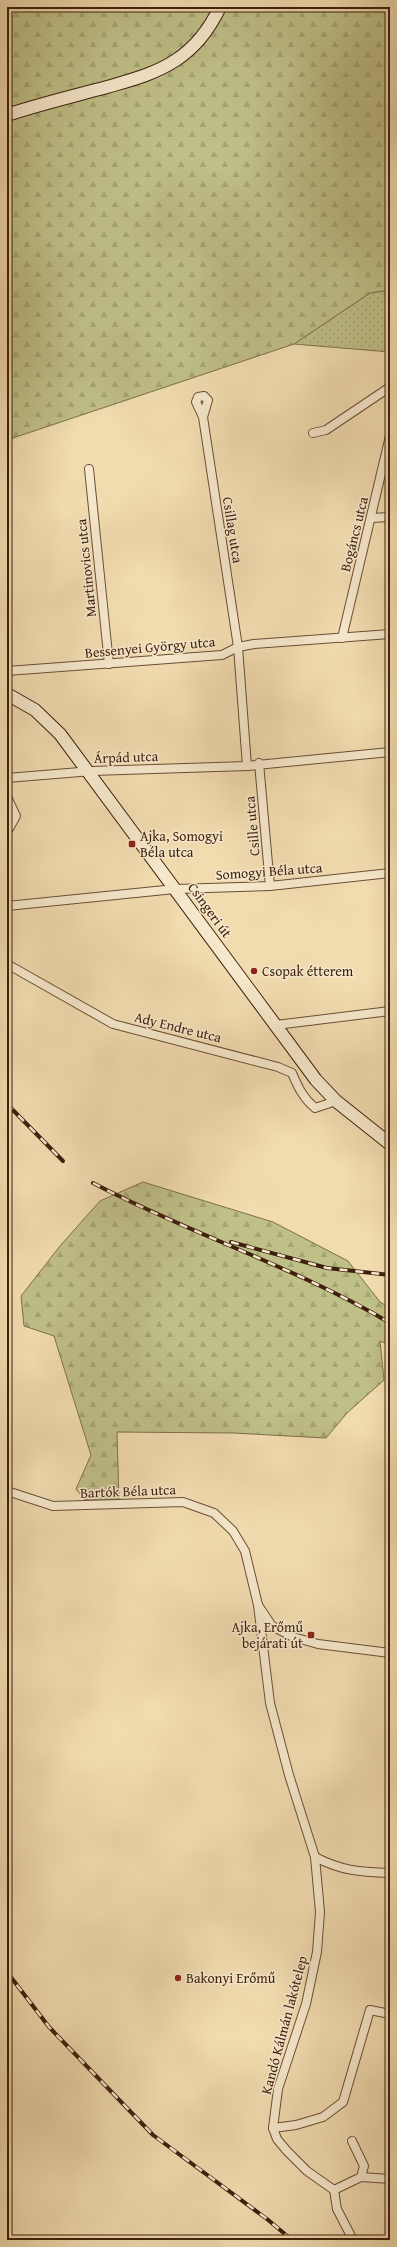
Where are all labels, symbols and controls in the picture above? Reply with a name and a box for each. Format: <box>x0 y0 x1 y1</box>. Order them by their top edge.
street label: Bogáncs utca <box>335 494 373 574</box>
street label: Csillag utca <box>218 495 248 565</box>
street label: Martinovics utca <box>71 518 101 618</box>
street label: Bessenyei György utca <box>84 631 216 663</box>
street label: Árpád utca <box>94 746 159 768</box>
street label: Csille utca <box>239 795 265 857</box>
place label: Ajka, Somogyi Béla utca <box>140 826 223 862</box>
marker: Ajka, Somogyi Béla utca <box>127 839 137 849</box>
street label: Somogyi Béla utca <box>215 857 323 885</box>
street label: Csingeri út <box>183 878 237 942</box>
place label: Csopak étterem <box>262 961 354 981</box>
marker: Csopak étterem <box>249 966 259 976</box>
street label: Ady Endre utca <box>132 1007 224 1048</box>
street label: Bartók Béla utca <box>80 1479 177 1503</box>
place label: Ajka, Erőmű bejárati út <box>232 1617 303 1653</box>
marker: Ajka, Erőmű bejárati út <box>306 1630 316 1640</box>
street label: Kandó Kálmán lakótelep <box>256 1953 312 2096</box>
place label: Bakonyi Erőmű <box>186 1968 276 1988</box>
marker: Bakonyi Erőmű <box>173 1973 183 1983</box>

